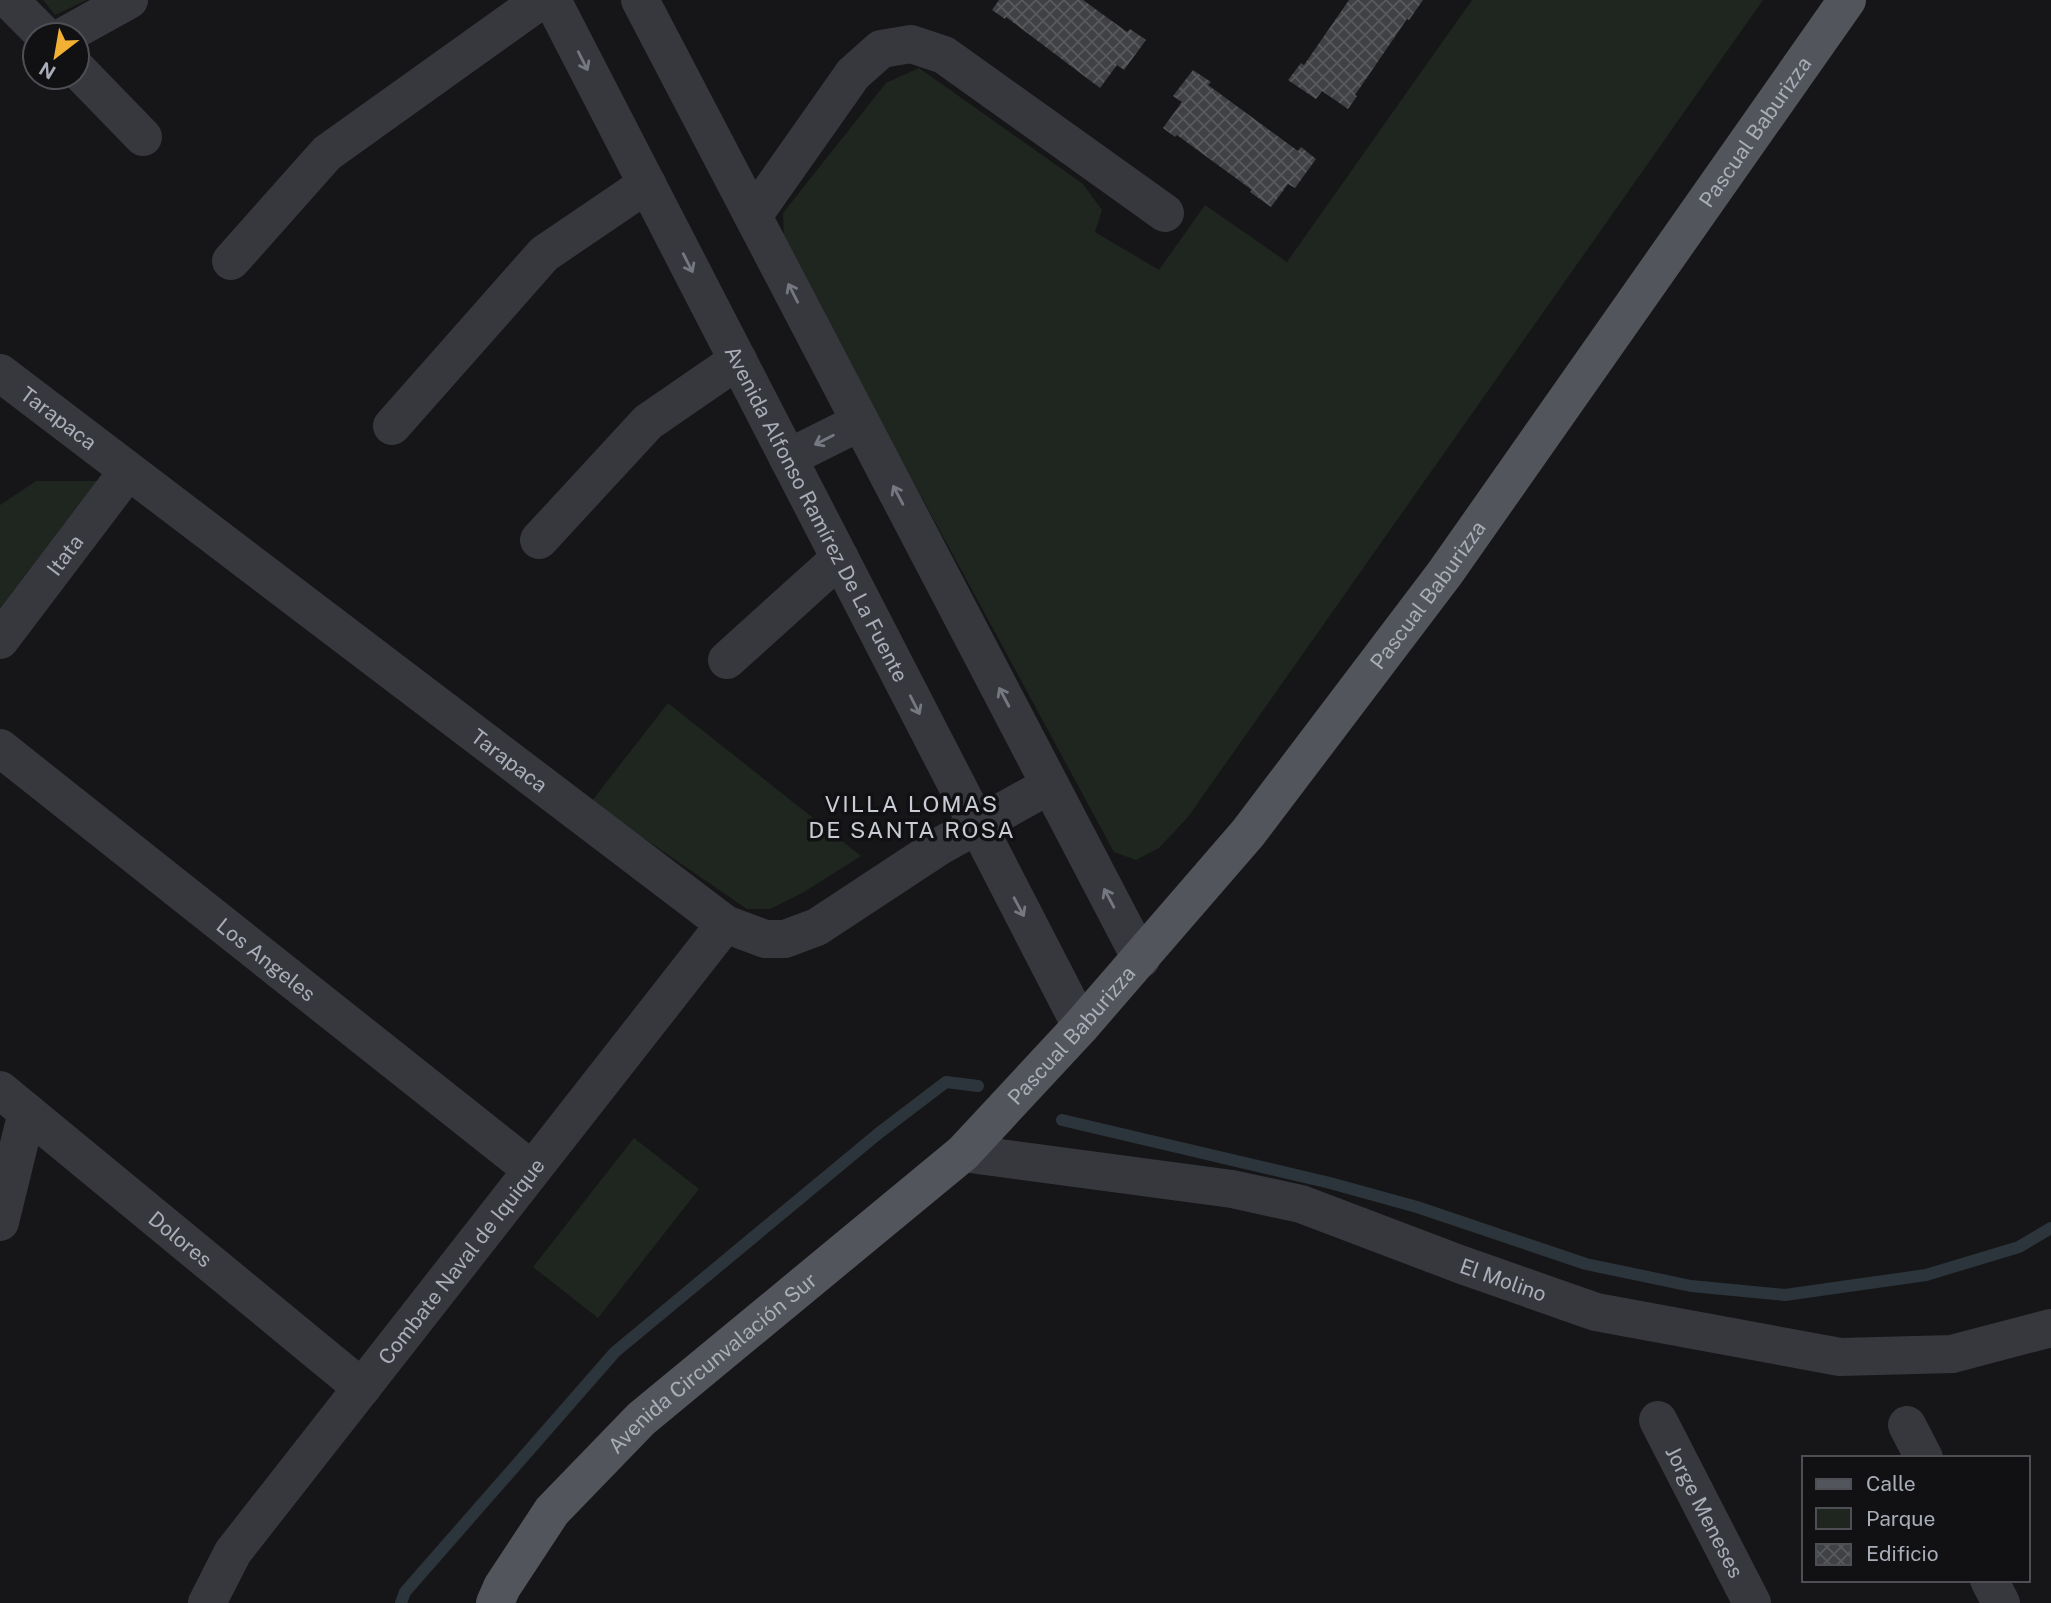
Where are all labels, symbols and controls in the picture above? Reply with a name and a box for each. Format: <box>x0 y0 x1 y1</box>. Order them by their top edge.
north arrow <box>21 21 91 91</box>
one-way arrow <box>577 50 591 71</box>
street label: Pascual Baburizza <box>1693 52 1816 212</box>
text: N <box>35 57 59 84</box>
one-way arrow <box>681 252 695 273</box>
one-way arrow <box>786 283 800 304</box>
street label: Avenida Alfonso Ramírez De La Fuente <box>720 341 914 686</box>
street label: Tarapaca <box>16 381 102 455</box>
one-way arrow <box>814 433 835 447</box>
one-way arrow <box>891 485 905 506</box>
street label: Pascual Baburizza <box>1364 516 1490 674</box>
street label: Itata <box>41 529 88 580</box>
one-way arrow <box>996 687 1010 707</box>
one-way arrow <box>909 694 923 715</box>
street label: Tarapaca <box>466 723 553 797</box>
district label: VILLA LOMAS DE SANTA ROSA <box>808 790 1016 843</box>
one-way arrow <box>1102 888 1115 909</box>
one-way arrow <box>1013 896 1027 917</box>
street label: Los Angeles <box>212 912 321 1006</box>
street label: Pascual Baburizza <box>1002 961 1140 1110</box>
street label: Combate Naval de Iquique <box>373 1153 549 1369</box>
street label: Dolores <box>144 1205 217 1272</box>
street label: El Molino <box>1457 1253 1550 1306</box>
street label: Avenida Circunvalación Sur <box>602 1267 821 1458</box>
street label: Jorge Meneses <box>1661 1441 1749 1582</box>
legend <box>1802 1456 2030 1582</box>
text: Calle <box>1866 1471 1916 1496</box>
text: Parque <box>1866 1506 1935 1531</box>
text: Edificio <box>1866 1541 1939 1566</box>

